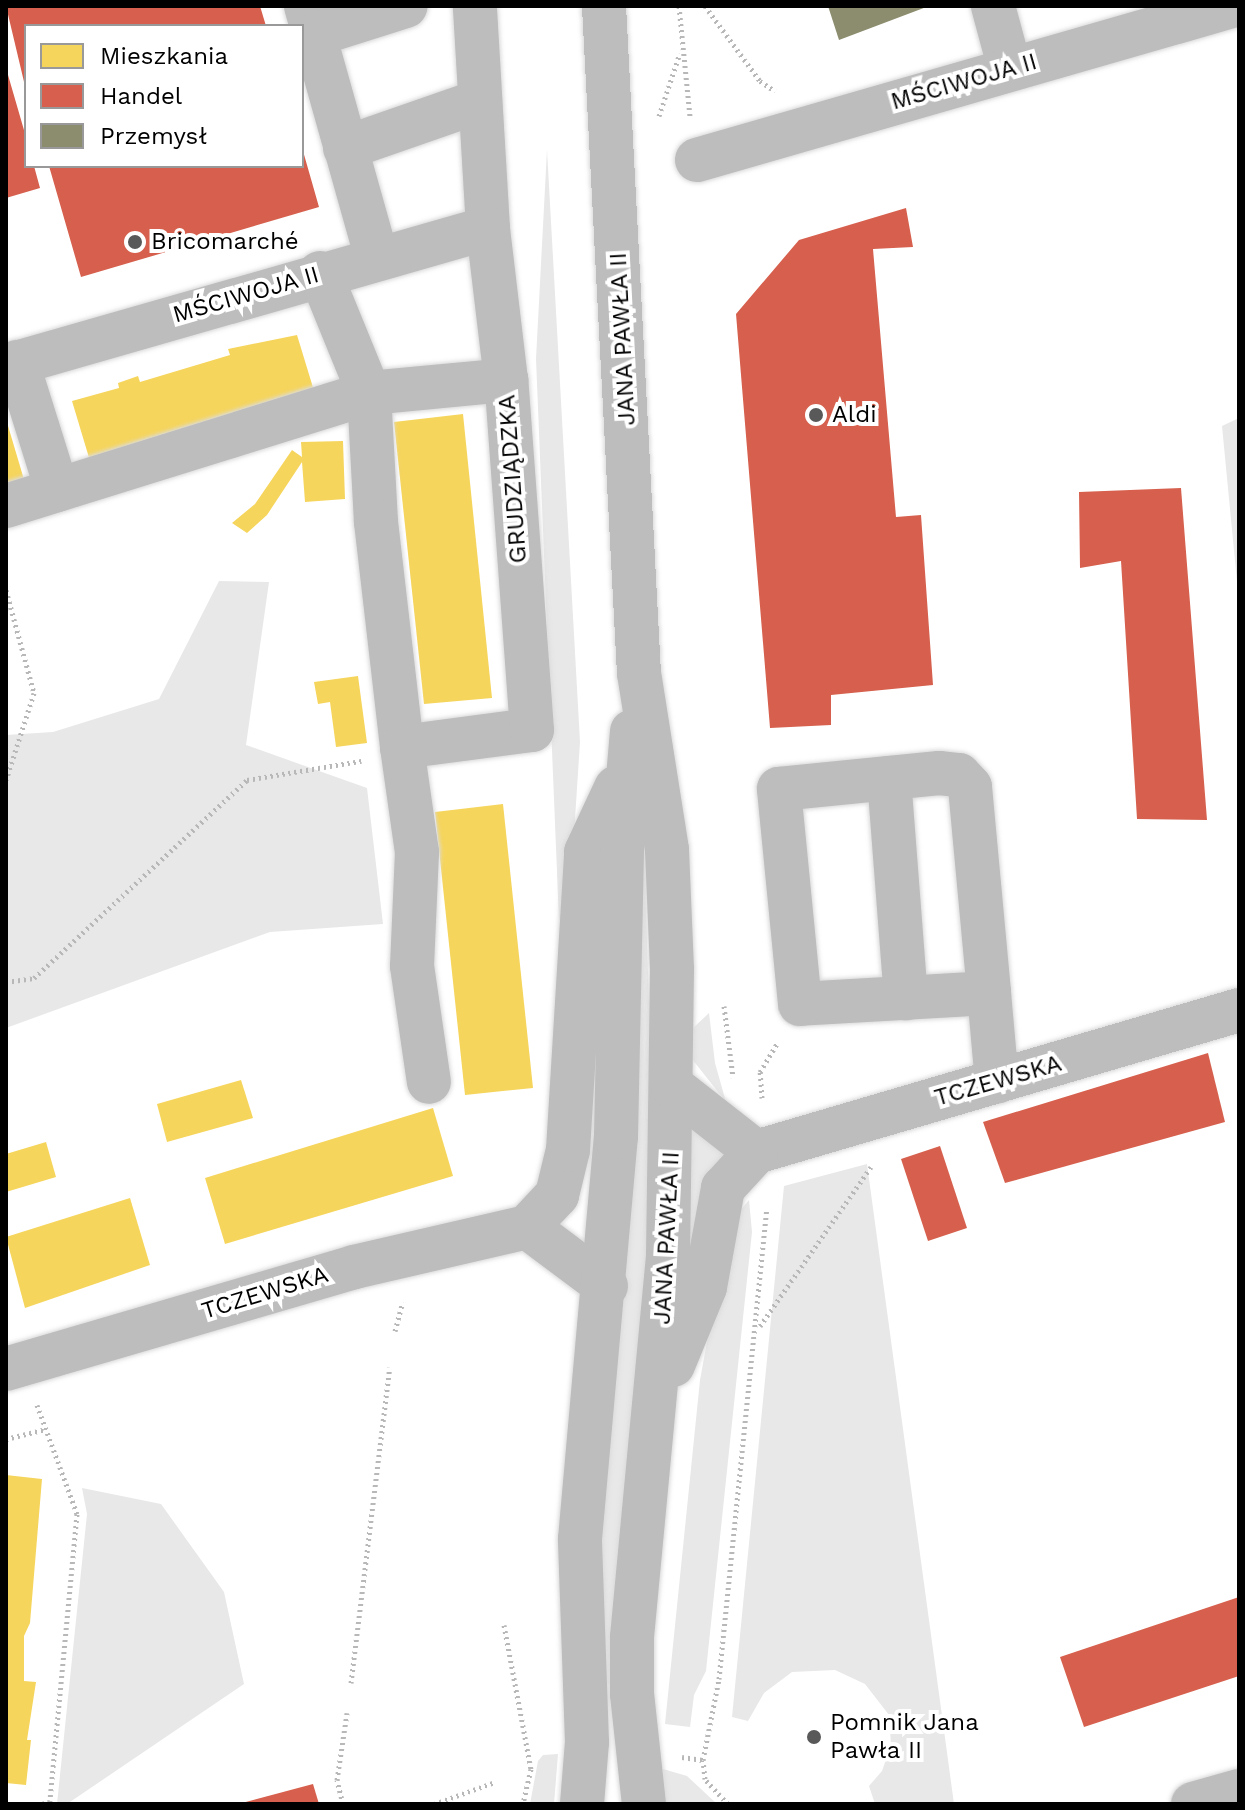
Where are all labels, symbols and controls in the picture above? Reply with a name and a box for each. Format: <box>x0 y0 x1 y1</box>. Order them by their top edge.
legend <box>24 24 304 168</box>
text: Mieszkania <box>100 42 228 70</box>
street label: MŚCIWOJA II <box>887 47 1041 117</box>
text: Handel <box>100 82 182 110</box>
text: Przemysł <box>100 122 207 150</box>
place label: Bricomarché <box>151 228 299 256</box>
marker: Bricomarché <box>126 233 144 251</box>
street label: JANA PAWŁA II <box>604 251 642 427</box>
street label: MŚCIWOJA II <box>169 260 323 330</box>
street label: GRUDZIĄDZKA <box>493 394 533 564</box>
place label: Aldi <box>832 401 877 429</box>
marker: Aldi <box>807 406 825 424</box>
street label: TCZEWSKA <box>931 1049 1065 1113</box>
street label: JANA PAWŁA II <box>648 1150 686 1326</box>
street label: TCZEWSKA <box>198 1260 332 1326</box>
place label: Pomnik Jana Pawła II <box>830 1709 980 1765</box>
marker: Pomnik Jana Pawła II <box>805 1728 823 1746</box>

